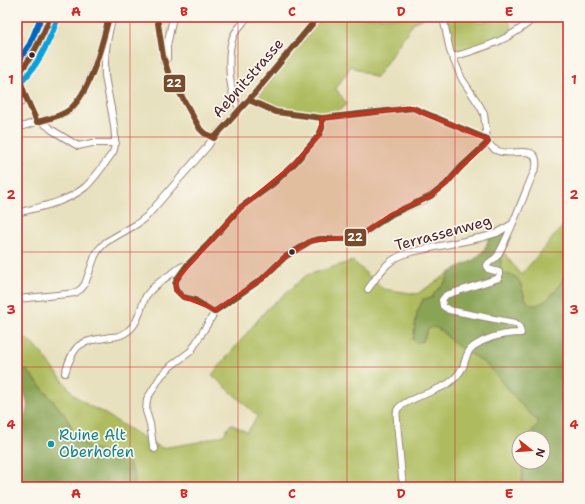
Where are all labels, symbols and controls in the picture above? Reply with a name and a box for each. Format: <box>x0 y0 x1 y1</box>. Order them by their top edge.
text: A <box>71 3 81 20</box>
text: B <box>180 3 188 20</box>
text: C <box>288 3 296 20</box>
text: D <box>396 3 406 20</box>
text: E <box>505 3 514 20</box>
street label: Aebnitstrasse <box>208 34 288 122</box>
unlabelled marker <box>27 50 37 60</box>
text: 1 <box>8 71 14 88</box>
text: 1 <box>571 71 577 88</box>
line badge: 22 <box>163 74 186 93</box>
text: 22 <box>166 76 182 91</box>
text: 2 <box>6 186 16 203</box>
text: 2 <box>569 186 579 203</box>
street label: Terrassenweg <box>392 210 494 256</box>
line badge: 22 <box>344 228 367 247</box>
text: 22 <box>347 230 363 245</box>
unlabelled marker <box>287 247 297 257</box>
text: 3 <box>6 301 16 318</box>
text: 3 <box>569 301 579 318</box>
text: 4 <box>6 416 16 433</box>
text: 4 <box>569 416 579 433</box>
place label: Ruine Alt Oberhofen <box>59 425 134 462</box>
north arrow <box>511 430 551 470</box>
marker: Ruine Alt Oberhofen <box>46 439 56 449</box>
text: N <box>532 446 549 459</box>
text: A <box>71 485 81 502</box>
text: B <box>180 485 188 502</box>
text: C <box>288 485 296 502</box>
text: D <box>396 485 406 502</box>
text: E <box>505 485 514 502</box>

